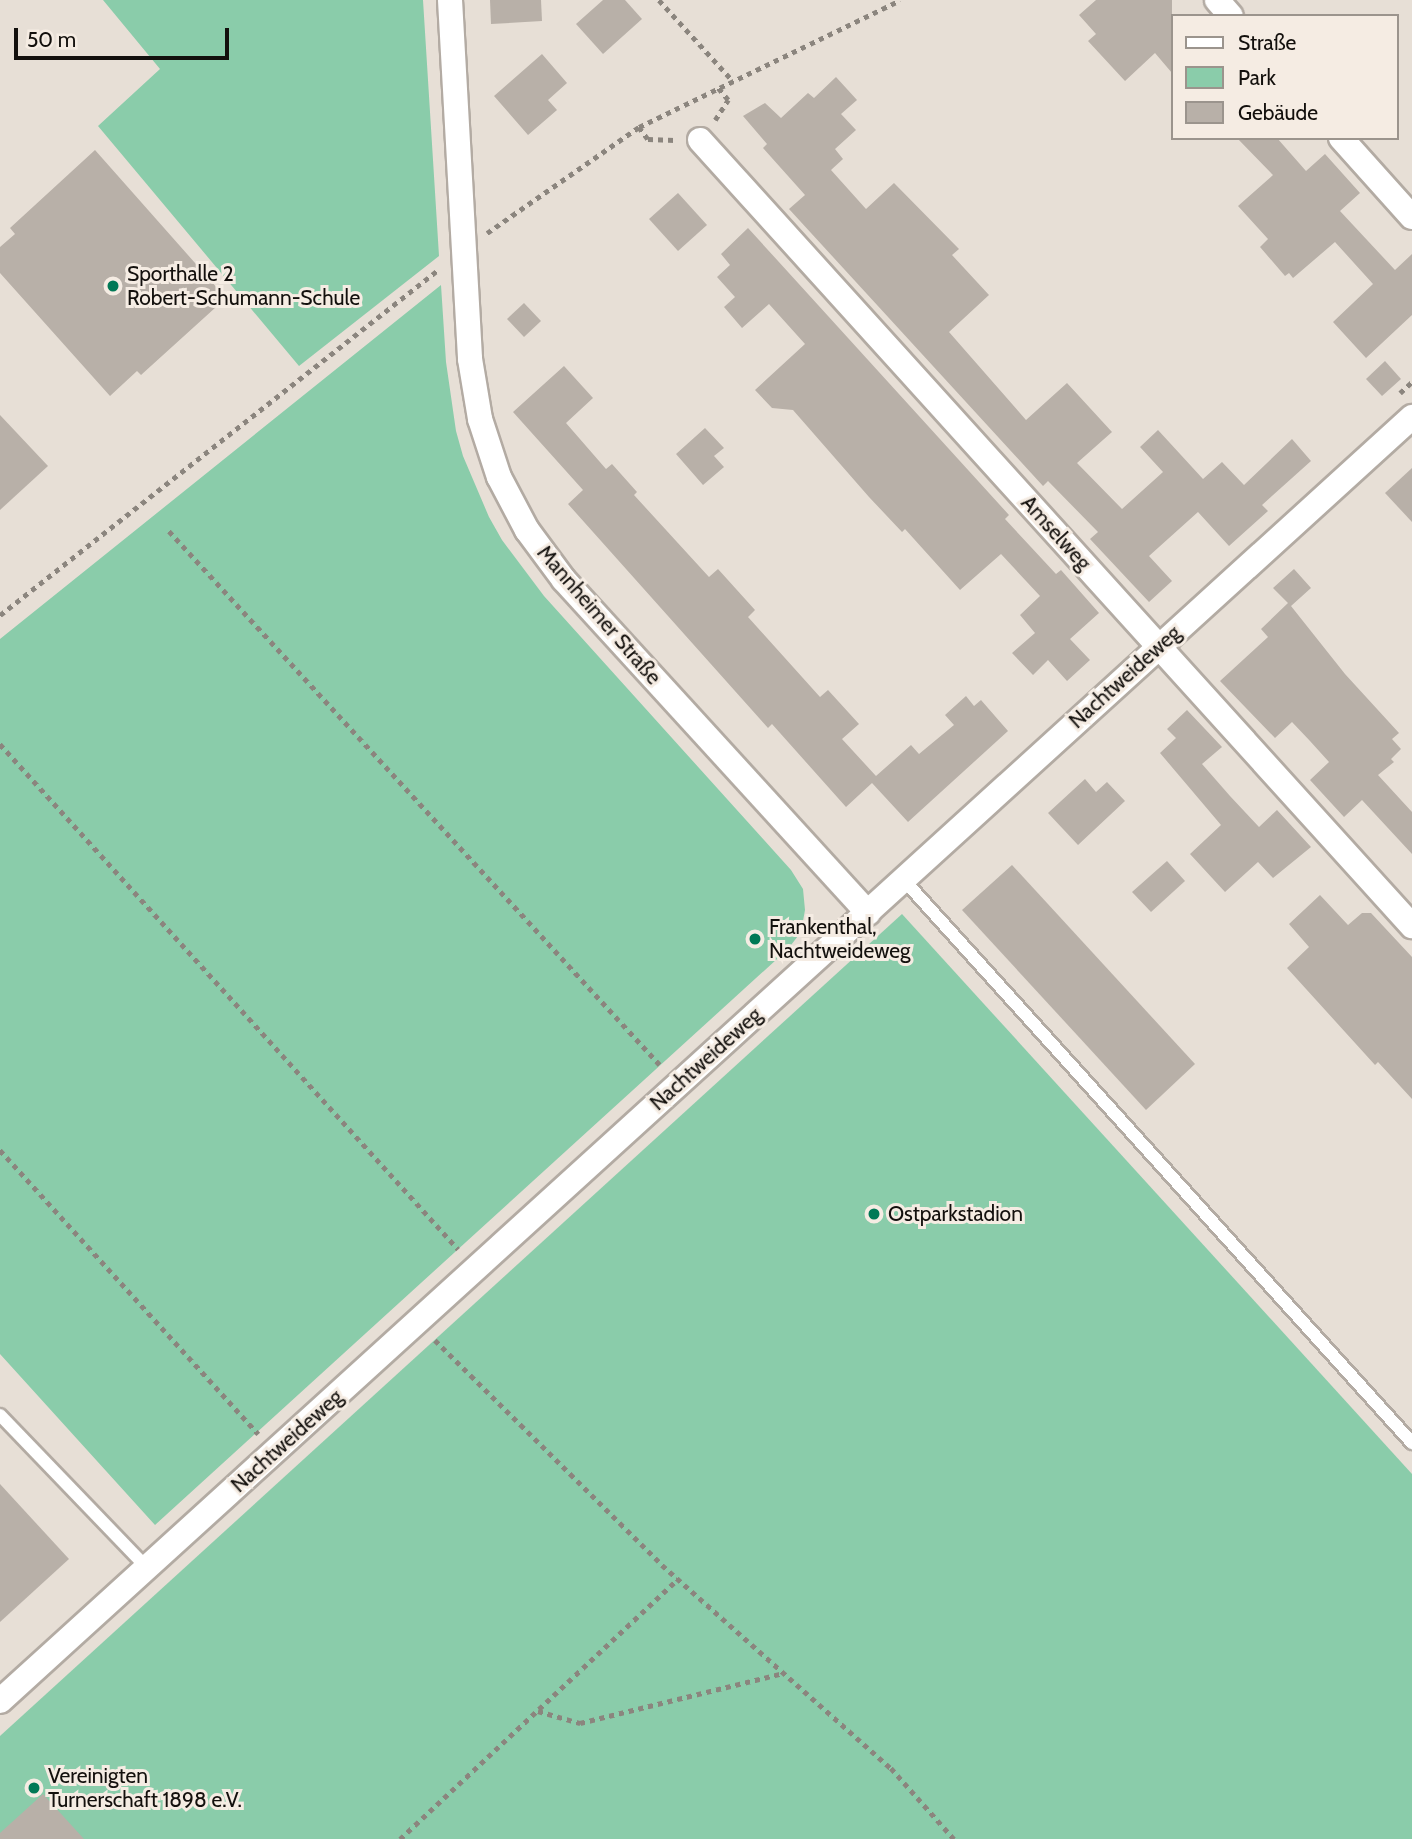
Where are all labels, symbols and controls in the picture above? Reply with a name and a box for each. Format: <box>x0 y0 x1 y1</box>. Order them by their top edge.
scale bar <box>18 14 233 58</box>
legend <box>1170 14 1398 140</box>
text: 50 m <box>27 27 76 52</box>
text: Straße <box>1238 30 1296 55</box>
text: Park <box>1238 65 1276 90</box>
text: Gebäude <box>1238 100 1318 125</box>
place label: Sporthalle 2 Robert-Schumann-Schule <box>127 261 360 311</box>
marker: Sporthalle 2 Robert-Schumann-Schule <box>105 278 121 294</box>
street label: Amselweg <box>1016 490 1096 576</box>
street label: Mannheimer Straße <box>532 540 666 690</box>
street label: Nachtweideweg <box>1064 620 1186 734</box>
place label: Frankenthal, Nachtweideweg <box>769 914 911 964</box>
marker: Frankenthal, Nachtweideweg <box>747 931 763 947</box>
street label: Nachtweideweg <box>645 1002 767 1116</box>
place label: Ostparkstadion <box>888 1201 1023 1227</box>
marker: Ostparkstadion <box>866 1206 882 1222</box>
street label: Nachtweideweg <box>226 1384 348 1498</box>
place label: Vereinigten Turnerschaft 1898 e.V. <box>48 1763 242 1813</box>
marker: Vereinigten Turnerschaft 1898 e.V. <box>26 1780 42 1796</box>

